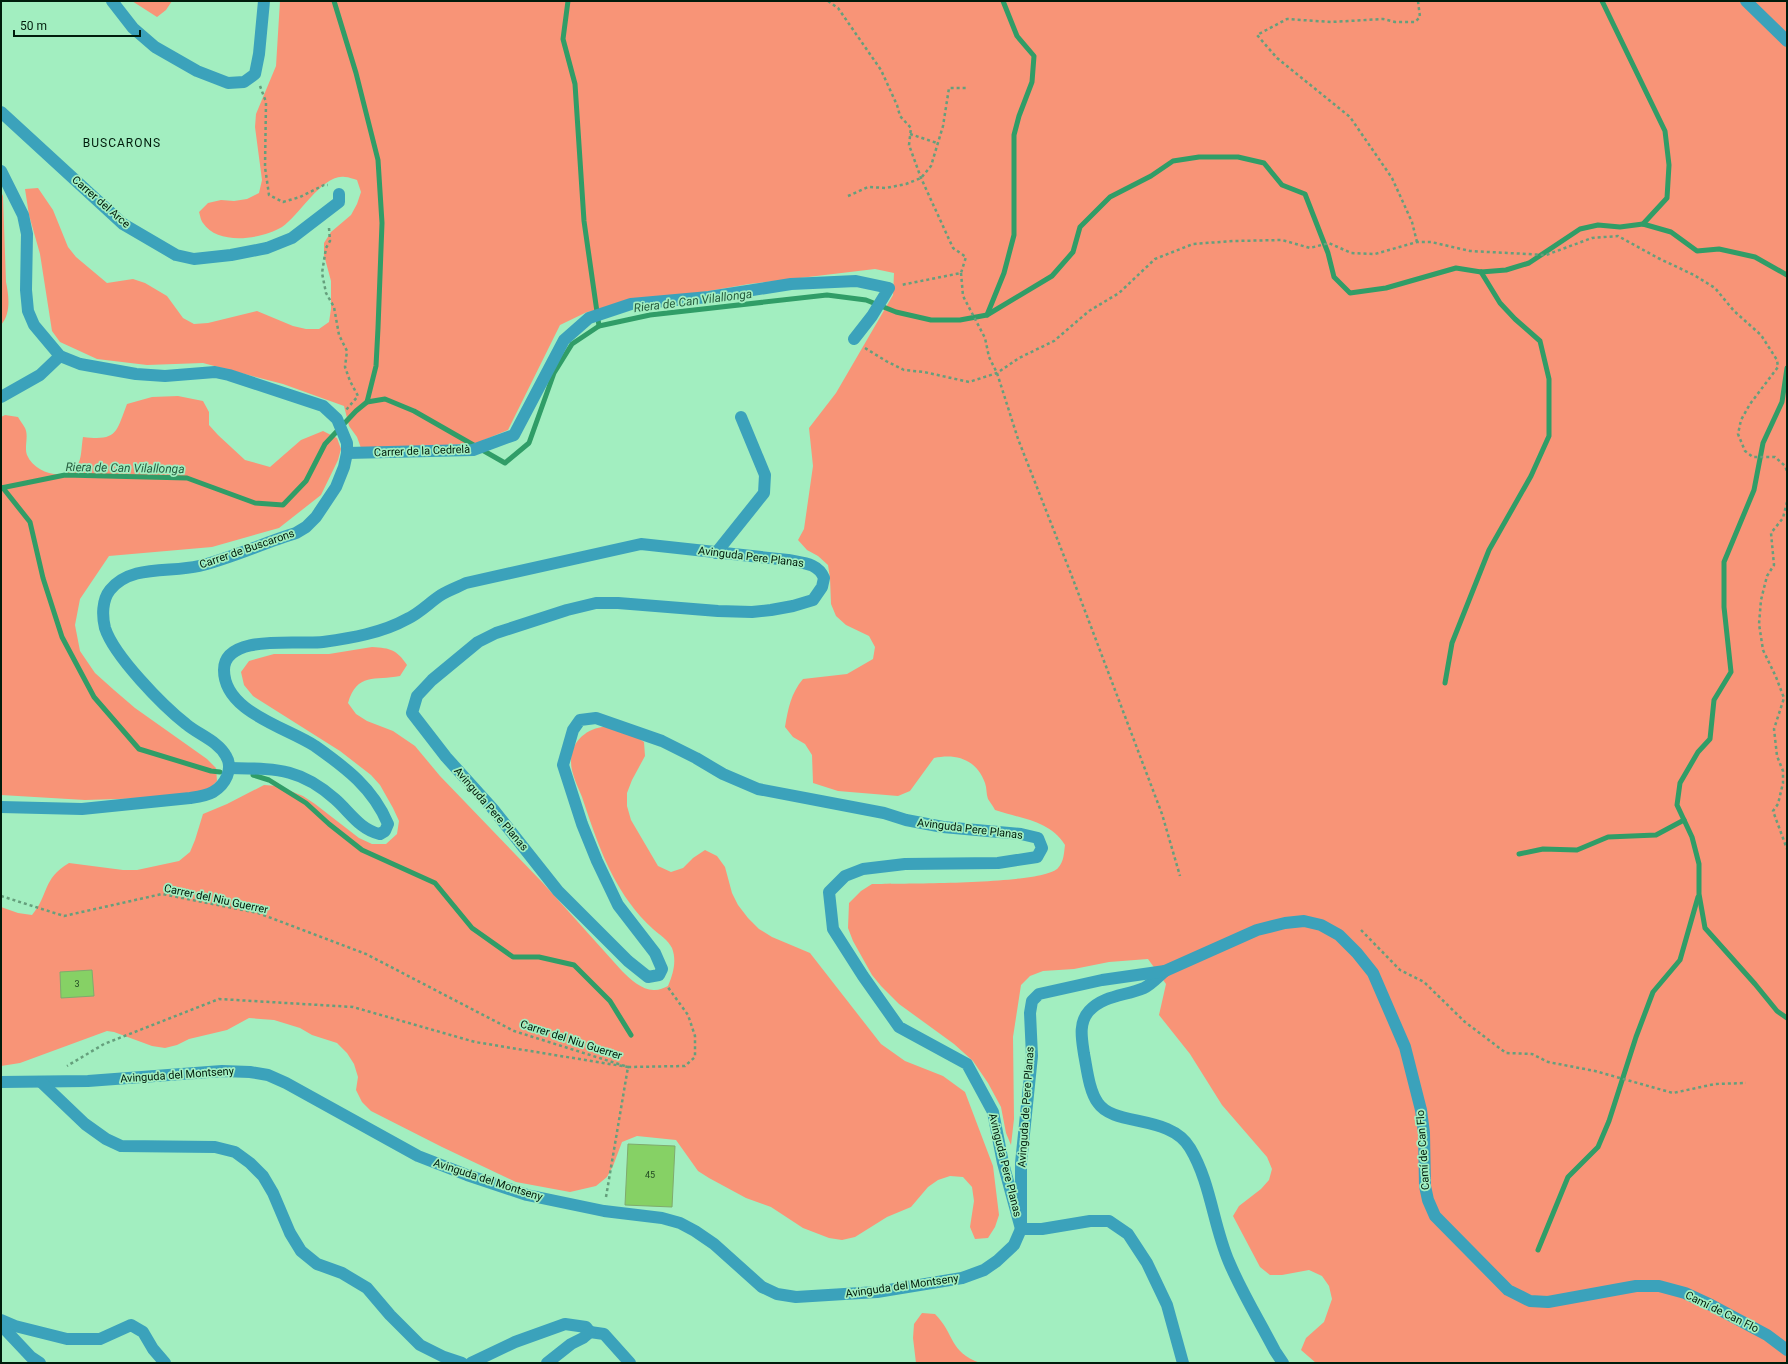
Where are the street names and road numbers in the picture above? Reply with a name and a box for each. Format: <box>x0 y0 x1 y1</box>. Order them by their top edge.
street label: Carrer del Arce <box>69 173 133 231</box>
street label: Carrer de la Cedrelà <box>374 443 470 459</box>
street label: Carrer de Buscarons <box>198 527 296 571</box>
street label: Avinguda Pere Planas <box>697 544 805 570</box>
street label: Avinguda Pere Planas <box>451 765 531 854</box>
street label: Avinguda Pere Planas <box>916 816 1024 842</box>
street label: Carrer del Niu Guerrer <box>163 882 269 916</box>
street label: Carrer del Niu Guerrer <box>519 1017 624 1063</box>
street label: Avinguda de Pere Planas <box>1015 1046 1037 1168</box>
street label: Avinguda del Montseny <box>120 1064 235 1085</box>
street label: Camí de Can Flo <box>1414 1110 1432 1190</box>
street label: Avinguda Pere Planas <box>986 1112 1024 1218</box>
street label: Avinguda del Montseny <box>432 1156 545 1204</box>
street label: Avinguda del Montseny <box>845 1272 960 1300</box>
street label: Camí de Can Flo <box>1683 1289 1761 1335</box>

